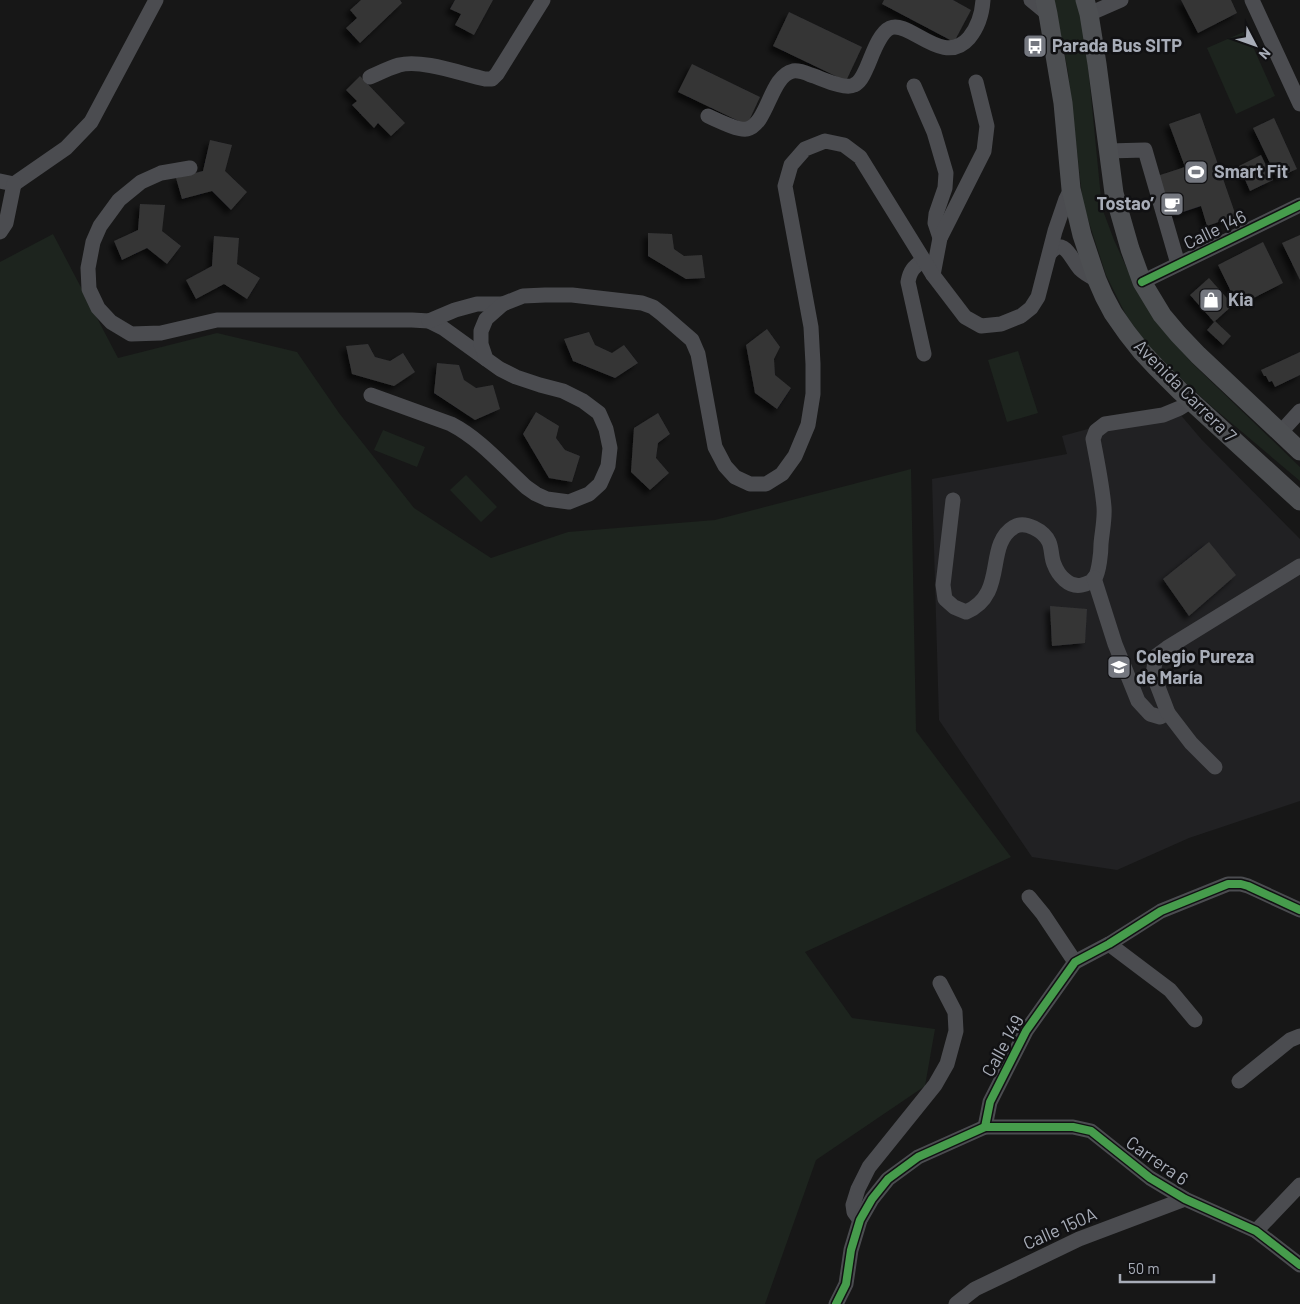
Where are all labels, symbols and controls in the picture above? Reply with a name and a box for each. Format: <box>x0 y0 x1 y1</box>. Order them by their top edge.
north arrow <box>1230 20 1280 70</box>
bus stop icon: Parada Bus SITP <box>1022 33 1048 59</box>
place label: Parada Bus SITP <box>1052 34 1182 56</box>
text: N <box>1256 45 1275 63</box>
sports icon: Smart Fit <box>1183 159 1209 185</box>
place label: Smart Fit <box>1214 160 1288 182</box>
cafe icon: Tostao’ <box>1159 191 1185 217</box>
place label: Tostao’ <box>1096 192 1154 214</box>
street label: Calle 146 <box>1180 205 1249 254</box>
shop icon: Kia <box>1198 287 1224 313</box>
place label: Kia <box>1228 288 1253 310</box>
street label: Avenida Carrera 7 <box>1130 335 1242 446</box>
place label: Colegio Pureza de María <box>1136 645 1254 688</box>
school or university icon: Colegio Pureza de María <box>1106 654 1132 680</box>
street label: Calle 149 <box>976 1011 1028 1080</box>
street label: Carrera 6 <box>1122 1131 1193 1190</box>
street label: Calle 150A <box>1019 1202 1100 1254</box>
scale bar <box>1120 1252 1214 1284</box>
text: 50 m <box>1128 1259 1160 1277</box>

